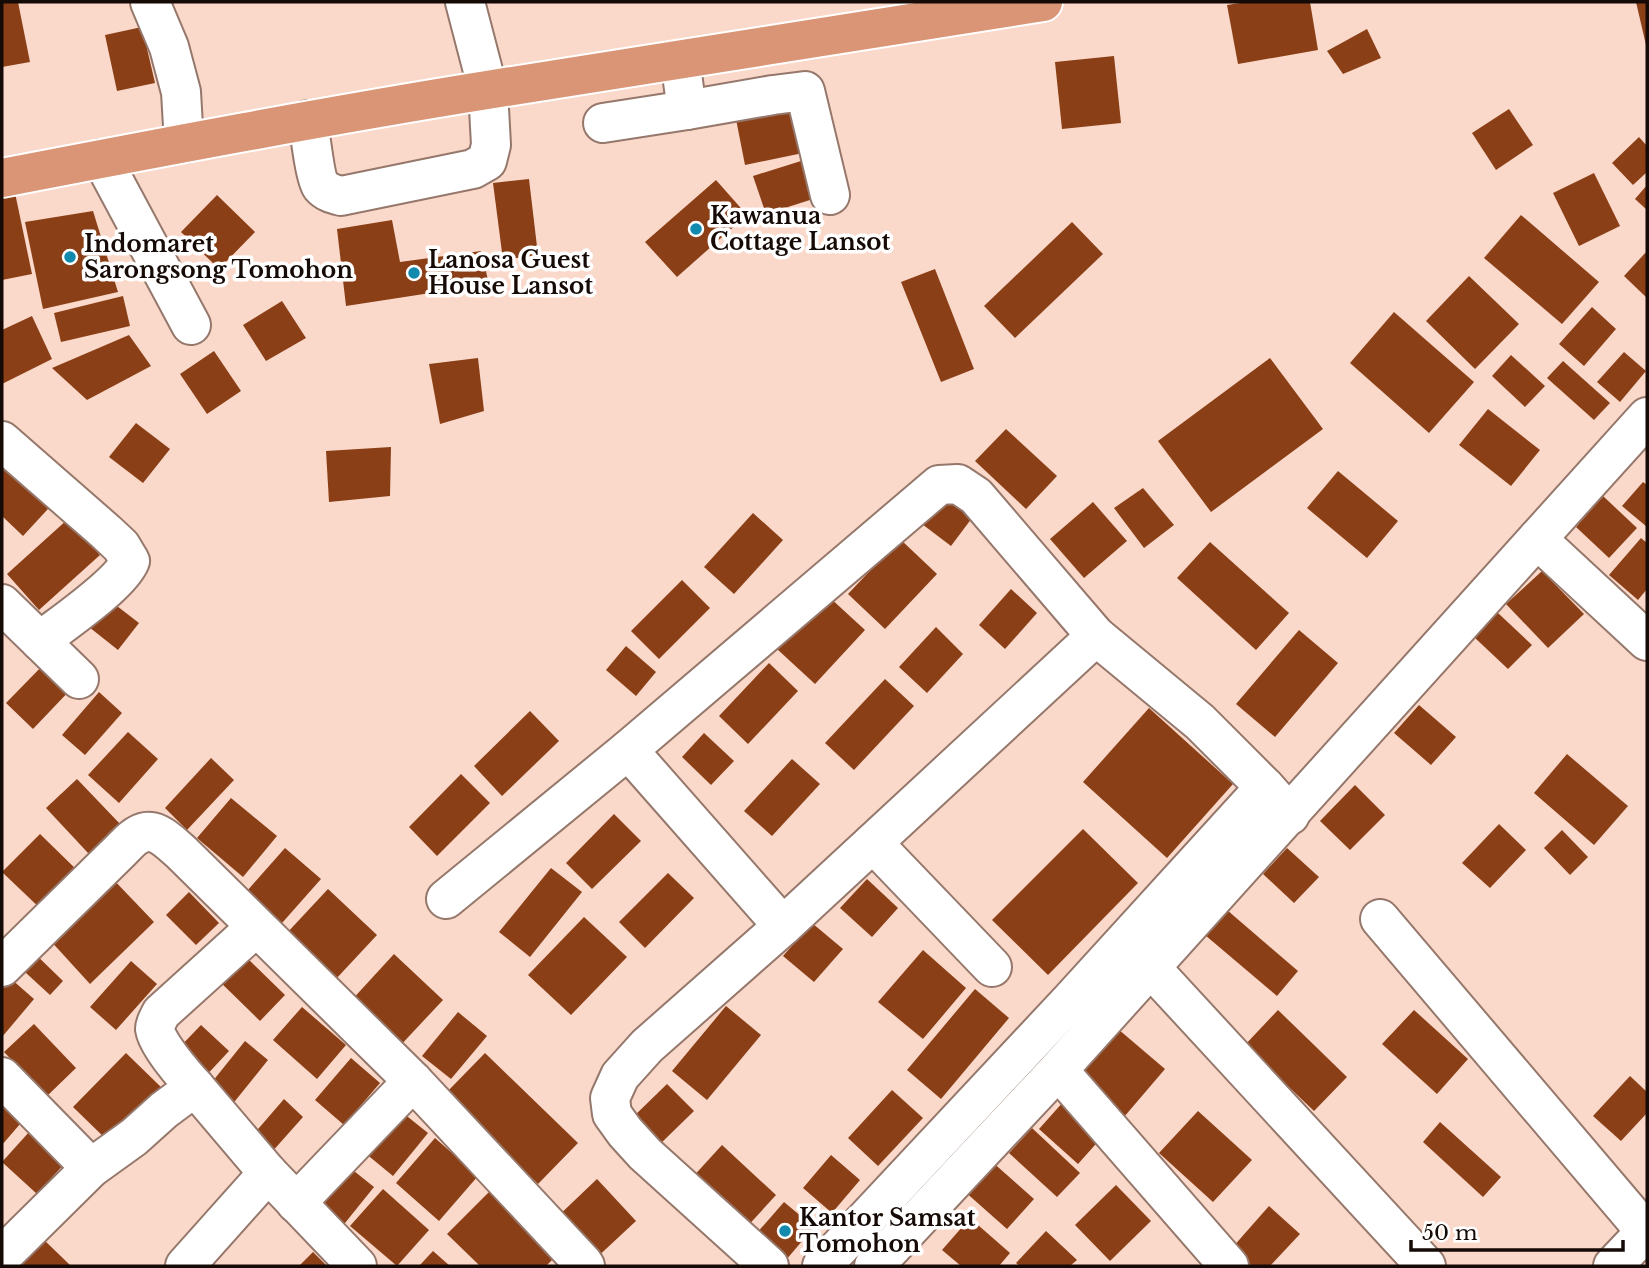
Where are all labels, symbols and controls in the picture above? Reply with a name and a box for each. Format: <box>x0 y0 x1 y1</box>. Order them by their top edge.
place label: Kawanua Cottage Lansot <box>710 202 891 256</box>
marker: Kawanua Cottage Lansot <box>688 221 704 237</box>
place label: Indomaret Sarongsong Tomohon <box>84 230 353 284</box>
place label: Lanosa Guest House Lansot <box>428 246 593 300</box>
marker: Indomaret Sarongsong Tomohon <box>62 249 78 265</box>
marker: Lanosa Guest House Lansot <box>406 265 422 281</box>
place label: Kantor Samsat Tomohon <box>799 1204 976 1258</box>
scale bar <box>1411 1208 1623 1252</box>
text: 50 m <box>1422 1220 1478 1246</box>
marker: Kantor Samsat Tomohon <box>777 1223 793 1239</box>

